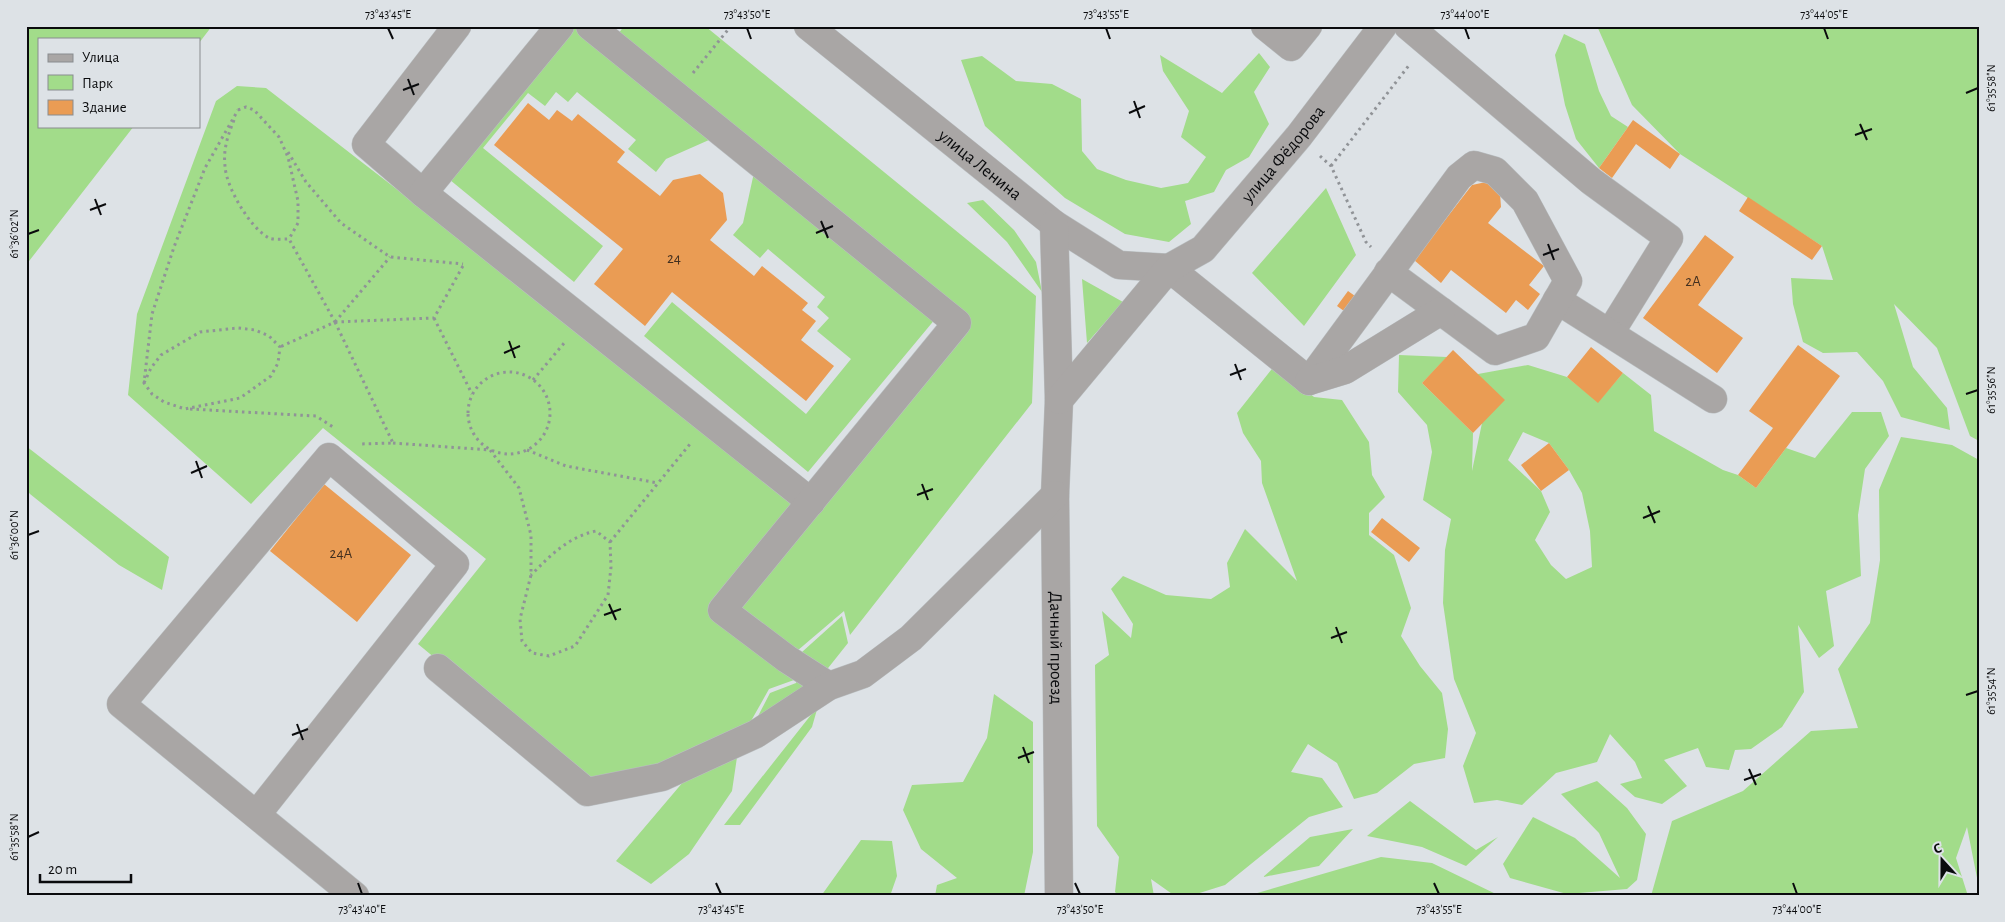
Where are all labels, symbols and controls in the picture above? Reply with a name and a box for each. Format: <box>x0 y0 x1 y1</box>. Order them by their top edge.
text: 73°43'45"E <box>365 8 411 20</box>
text: 73°43'50"E <box>724 8 771 20</box>
text: 73°43'55"E <box>1083 8 1129 20</box>
text: 73°44'00"E <box>1441 8 1490 20</box>
text: 73°44'05"E <box>1800 8 1848 20</box>
legend <box>38 38 200 128</box>
text: Улица <box>82 50 119 65</box>
text: 61°35'58"N <box>1985 64 1997 112</box>
text: Парк <box>82 76 113 91</box>
text: Здание <box>82 100 127 115</box>
street label: улица Фёдорова <box>1238 103 1329 207</box>
street label: улица Ленина <box>934 126 1025 204</box>
text: 61°36'02"N <box>8 209 20 259</box>
house number: 24 <box>667 251 681 266</box>
house number: 2А <box>1685 274 1701 289</box>
text: 61°35'56"N <box>1985 366 1997 414</box>
text: 61°36'00"N <box>8 510 20 560</box>
house number: 24А <box>330 546 353 561</box>
street label: Дачный проезд <box>1046 591 1065 704</box>
text: 61°35'54"N <box>1985 667 1997 715</box>
text: 61°35'58"N <box>8 813 20 861</box>
north arrow <box>1918 834 1968 884</box>
text: С <box>1932 841 1944 857</box>
scale bar <box>40 852 131 884</box>
text: 20 m <box>48 862 77 877</box>
text: 73°43'40"E <box>338 903 386 915</box>
text: 73°43'45"E <box>698 903 744 915</box>
text: 73°43'50"E <box>1057 903 1104 915</box>
text: 73°43'55"E <box>1416 903 1462 915</box>
text: 73°44'00"E <box>1773 903 1822 915</box>

